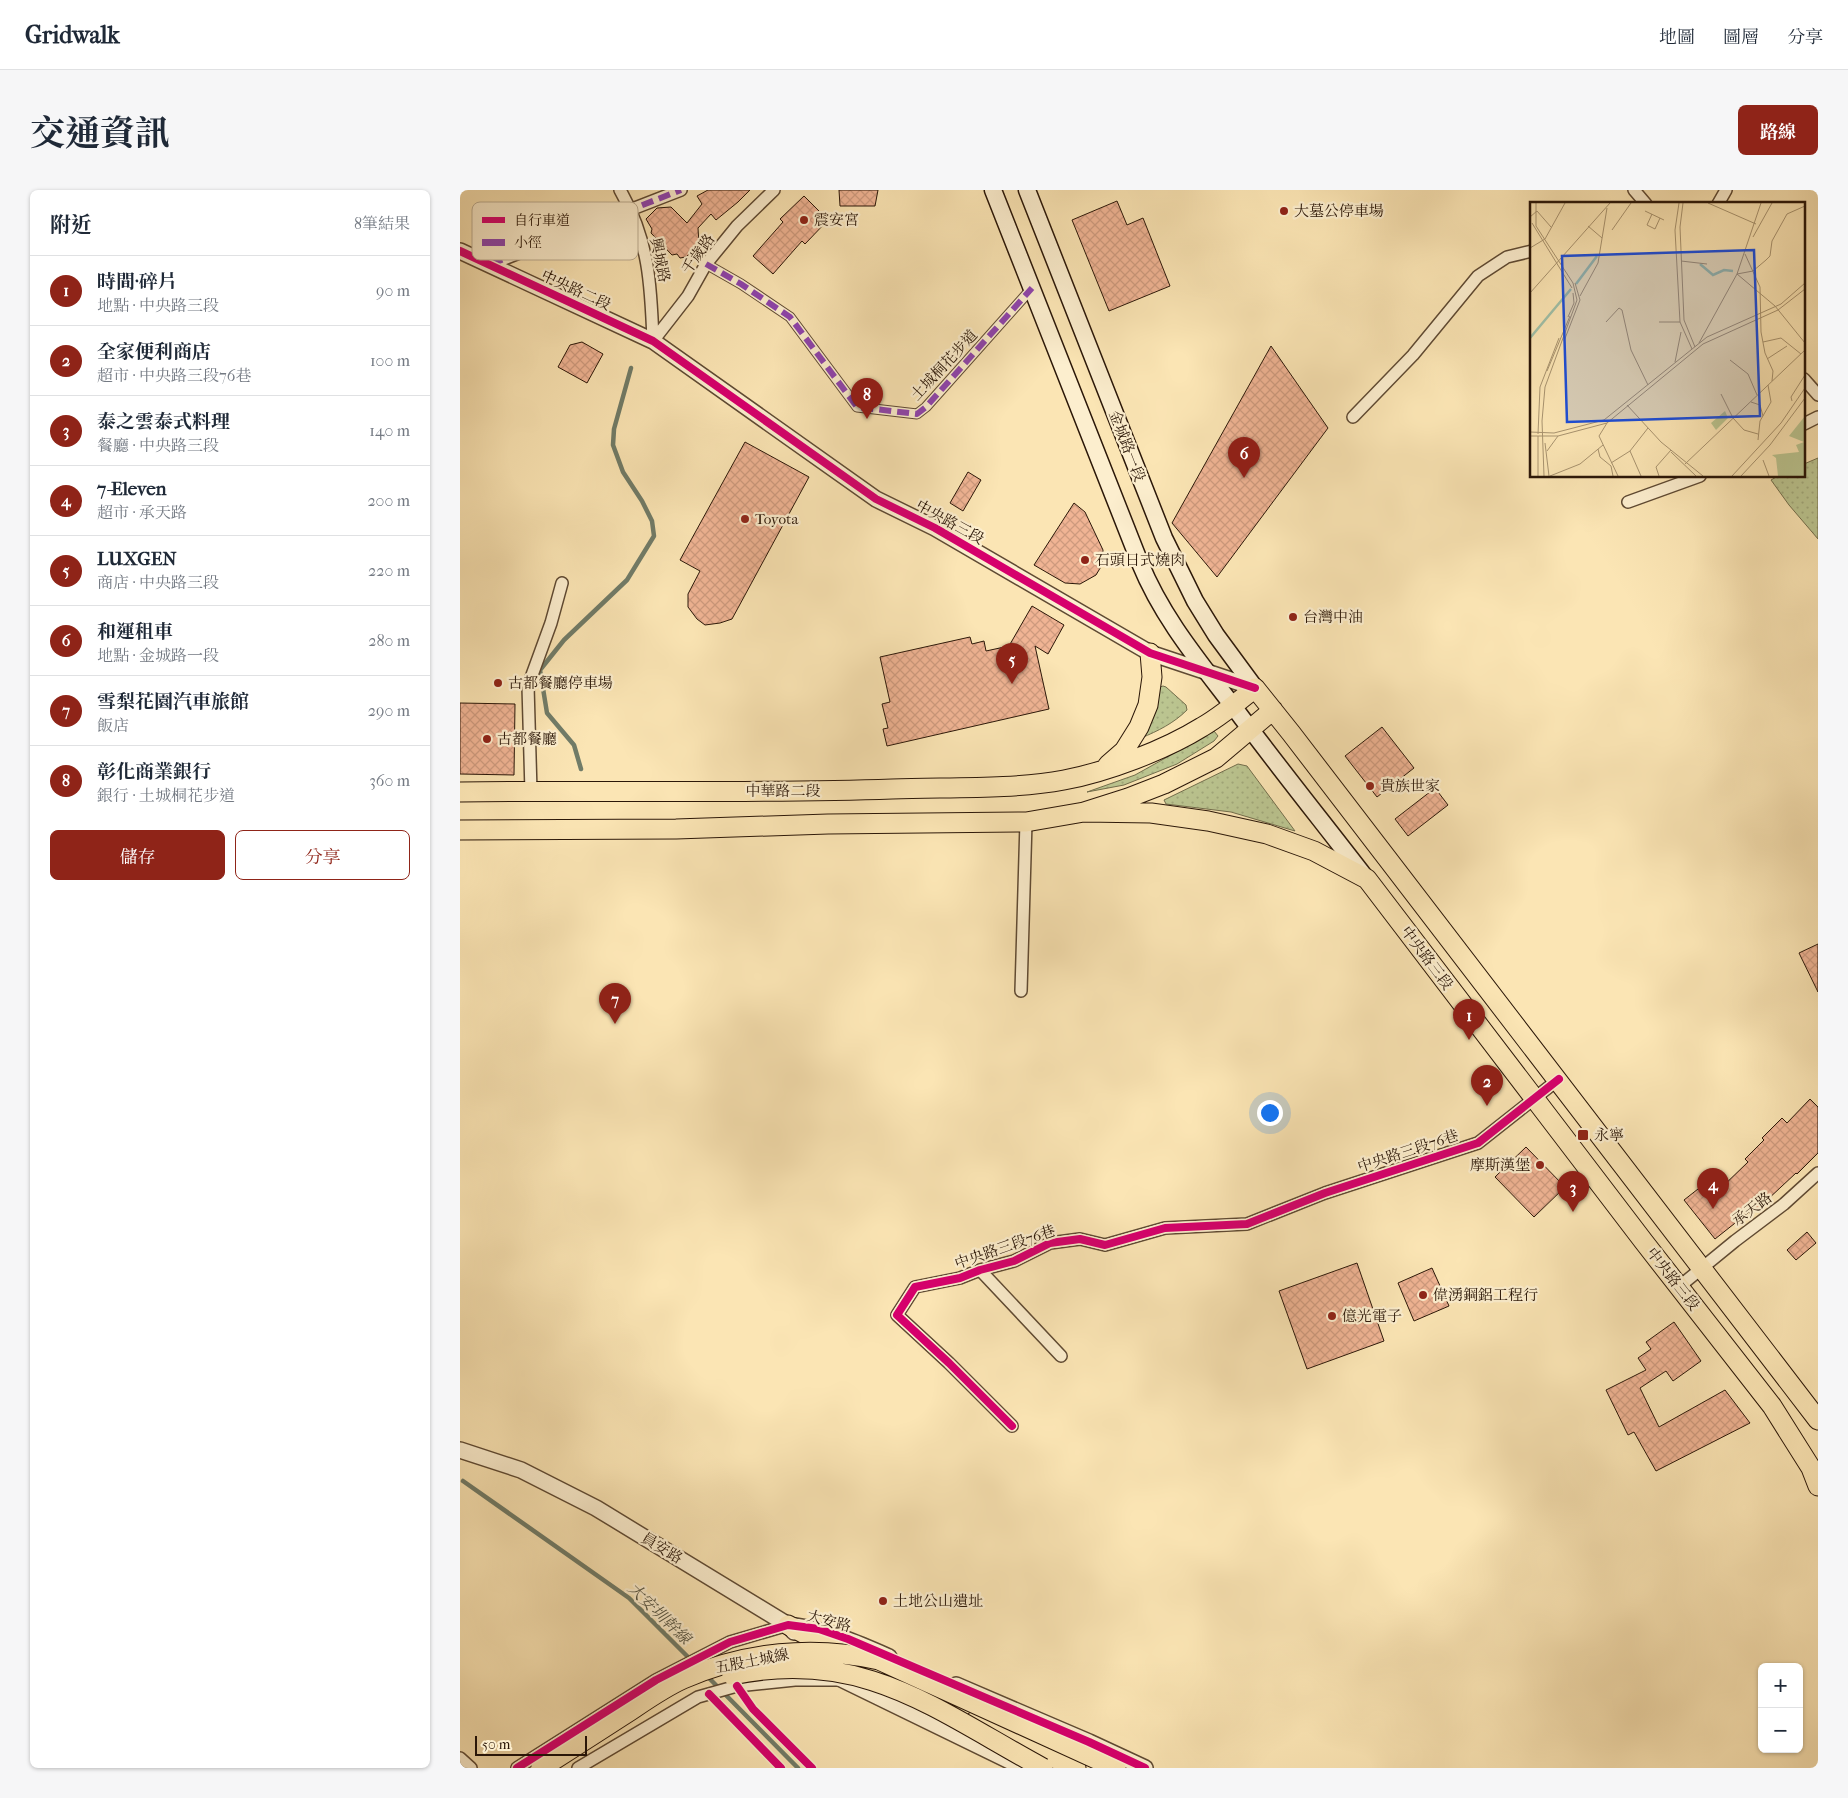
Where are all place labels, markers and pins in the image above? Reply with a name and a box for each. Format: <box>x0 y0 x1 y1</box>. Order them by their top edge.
place label: 大墓公停車場 <box>1294 202 1384 220</box>
marker: 大墓公停車場 <box>1278 205 1290 217</box>
place label: 震安宮 <box>814 211 859 229</box>
marker: 震安宮 <box>798 214 810 226</box>
pin: 8 <box>851 378 883 419</box>
pin: 6 <box>1228 437 1260 478</box>
place label: Toyota <box>755 510 799 528</box>
marker: Toyota <box>739 513 751 525</box>
place label: 石頭日式燒肉 <box>1095 551 1185 569</box>
marker: 石頭日式燒肉 <box>1079 554 1091 566</box>
place label: 台灣中油 <box>1303 608 1363 626</box>
marker: 台灣中油 <box>1287 611 1299 623</box>
pin: 5 <box>996 643 1028 684</box>
place label: 古都餐廳停車場 <box>508 674 613 692</box>
marker: 古都餐廳停車場 <box>492 677 504 689</box>
place label: 古都餐廳 <box>497 730 557 748</box>
marker: 古都餐廳 <box>481 733 493 745</box>
place label: 貴族世家 <box>1380 777 1440 795</box>
marker: 貴族世家 <box>1364 780 1376 792</box>
pin: 7 <box>599 983 631 1024</box>
pin: 1 <box>1453 999 1485 1040</box>
pin: 2 <box>1471 1065 1503 1106</box>
place label: 永寧 <box>1594 1126 1624 1144</box>
marker: 永寧 <box>1576 1128 1590 1142</box>
place label: 摩斯漢堡 <box>1470 1156 1530 1174</box>
marker: 摩斯漢堡 <box>1534 1159 1546 1171</box>
pin: 4 <box>1697 1168 1729 1209</box>
pin: 3 <box>1557 1171 1589 1212</box>
place label: 偉湧鋼鋁工程行 <box>1433 1286 1538 1304</box>
marker: 偉湧鋼鋁工程行 <box>1417 1289 1429 1301</box>
place label: 億光電子 <box>1342 1307 1402 1325</box>
marker: 億光電子 <box>1326 1310 1338 1322</box>
place label: 土地公山遺址 <box>893 1592 983 1610</box>
marker: 土地公山遺址 <box>877 1595 889 1607</box>

